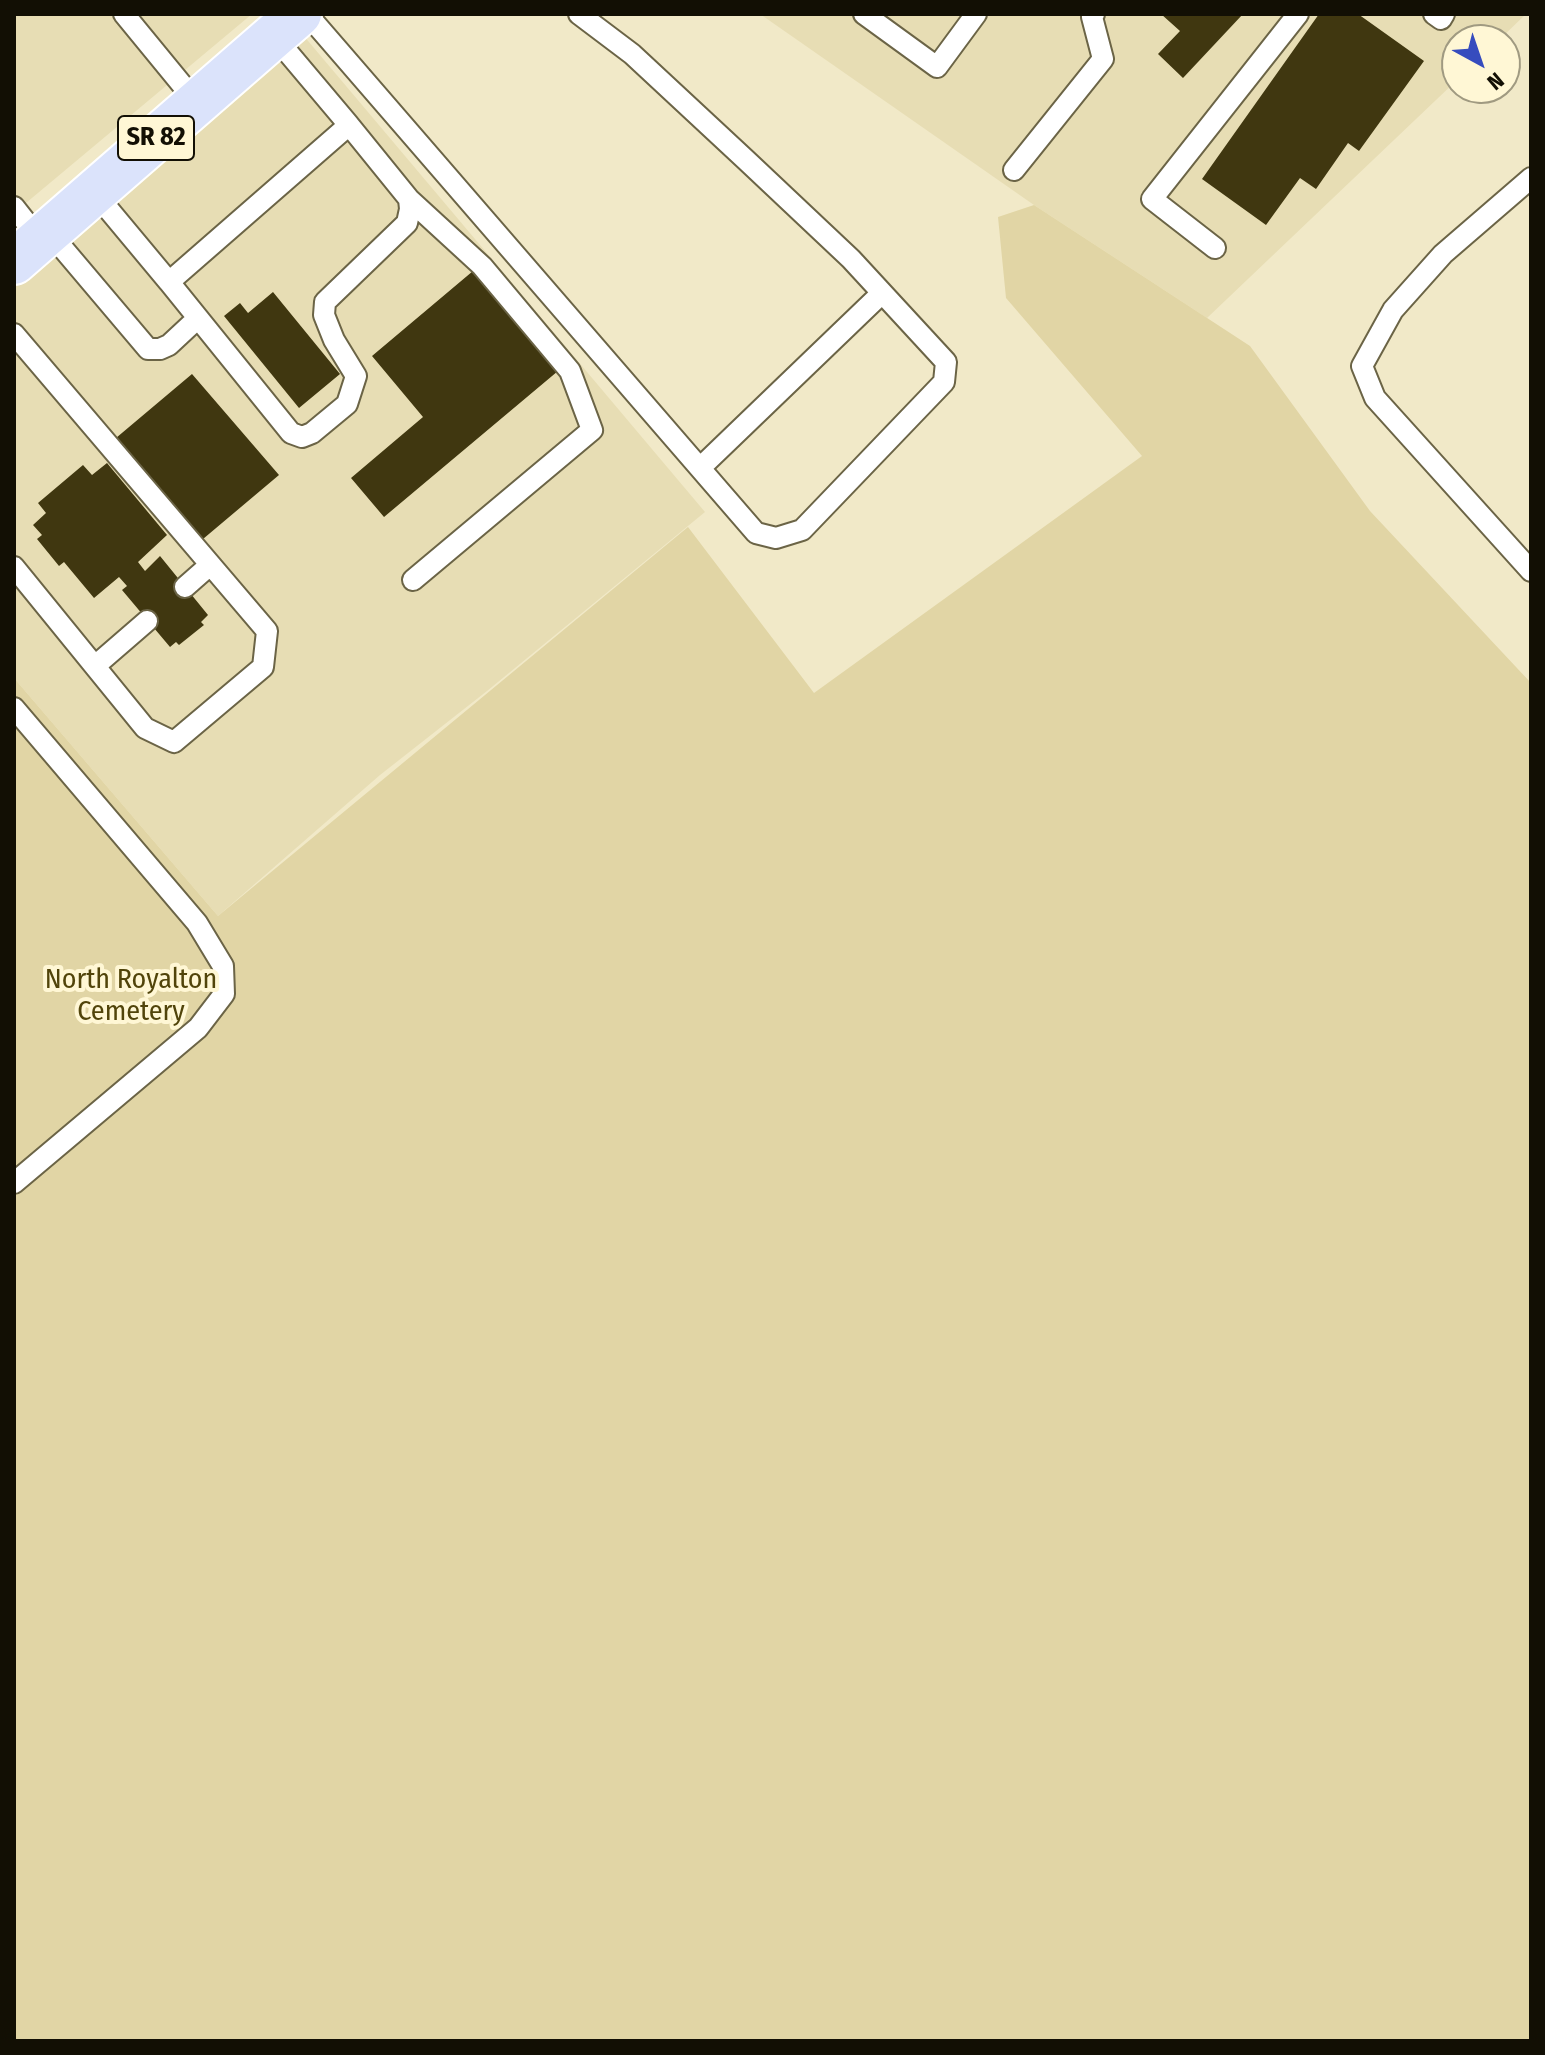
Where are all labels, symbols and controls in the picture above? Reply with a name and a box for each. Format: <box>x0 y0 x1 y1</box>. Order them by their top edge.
north arrow <box>1441 24 1521 104</box>
text: N <box>1482 67 1509 96</box>
road number: SR 82 <box>118 116 194 160</box>
park label: North Royalton Cemetery <box>45 963 217 1029</box>

